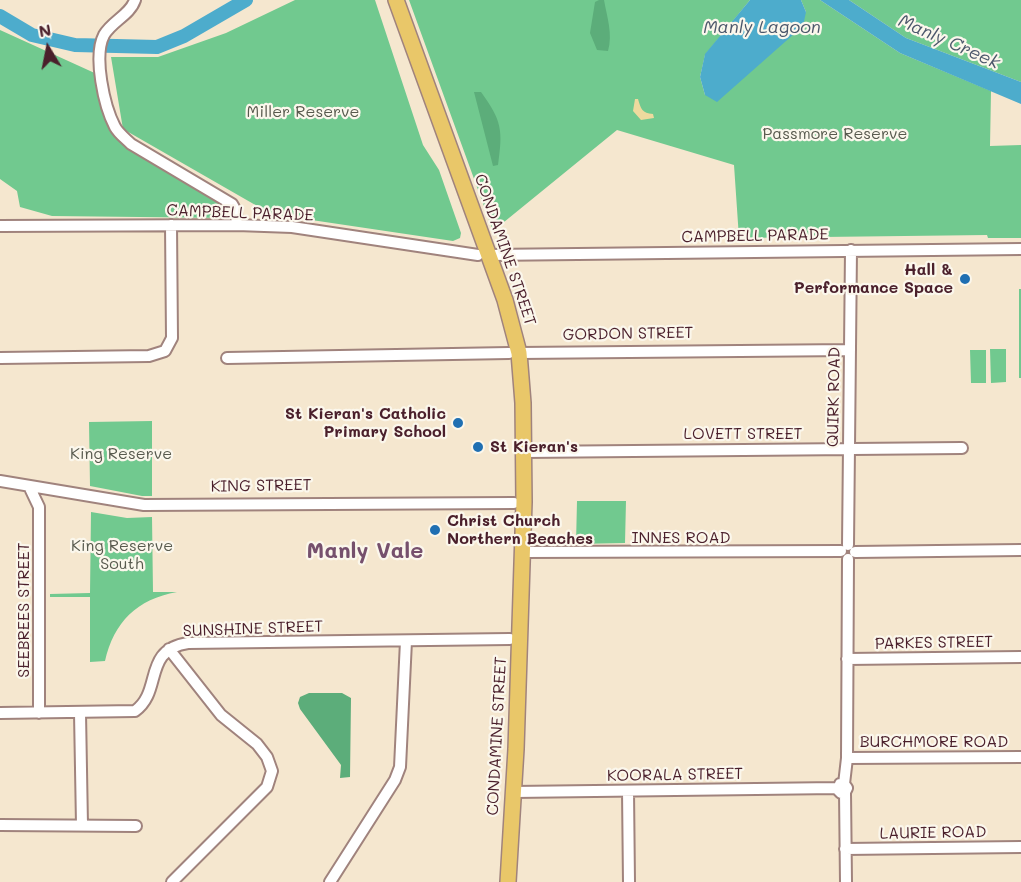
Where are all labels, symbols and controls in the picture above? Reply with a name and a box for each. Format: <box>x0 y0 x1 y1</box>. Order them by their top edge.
water label: Manly Creek <box>895 10 1003 74</box>
water label: Manly Lagoon <box>703 16 821 38</box>
north arrow <box>18 18 78 78</box>
text: N <box>37 18 53 41</box>
park label: Miller Reserve <box>247 102 359 122</box>
park label: Passmore Reserve <box>763 124 907 144</box>
street label: CONDAMINE STREET <box>470 172 540 328</box>
street label: CAMPBELL PARADE <box>166 201 314 225</box>
street label: CAMPBELL PARADE <box>681 225 829 247</box>
place label: Hall & Performance Space <box>794 260 953 298</box>
marker: Hall & Performance Space <box>958 272 972 286</box>
street label: GORDON STREET <box>562 323 694 345</box>
street label: QUIRK ROAD <box>824 347 844 447</box>
place label: St Kieran's Catholic Primary School <box>285 404 446 442</box>
marker: St Kieran's Catholic Primary School <box>451 416 465 430</box>
street label: LOVETT STREET <box>684 424 802 444</box>
place label: St Kieran's <box>490 437 578 457</box>
marker: St Kieran's <box>471 440 485 454</box>
park label: King Reserve <box>70 444 172 464</box>
street label: KING STREET <box>210 476 312 496</box>
place label: Christ Church Northern Beaches <box>447 511 593 549</box>
marker: Christ Church Northern Beaches <box>428 523 442 537</box>
street label: INNES ROAD <box>632 528 730 548</box>
park label: King Reserve South <box>71 536 173 574</box>
district label: Manly Vale <box>307 538 423 564</box>
street label: SEEBREES STREET <box>14 542 34 678</box>
street label: SUNSHINE STREET <box>182 617 324 641</box>
street label: PARKES STREET <box>875 632 993 654</box>
street label: CONDAMINE STREET <box>483 656 511 816</box>
street label: BURCHMORE ROAD <box>860 732 1008 752</box>
street label: KOORALA STREET <box>607 764 743 786</box>
street label: LAURIE ROAD <box>879 822 987 844</box>

